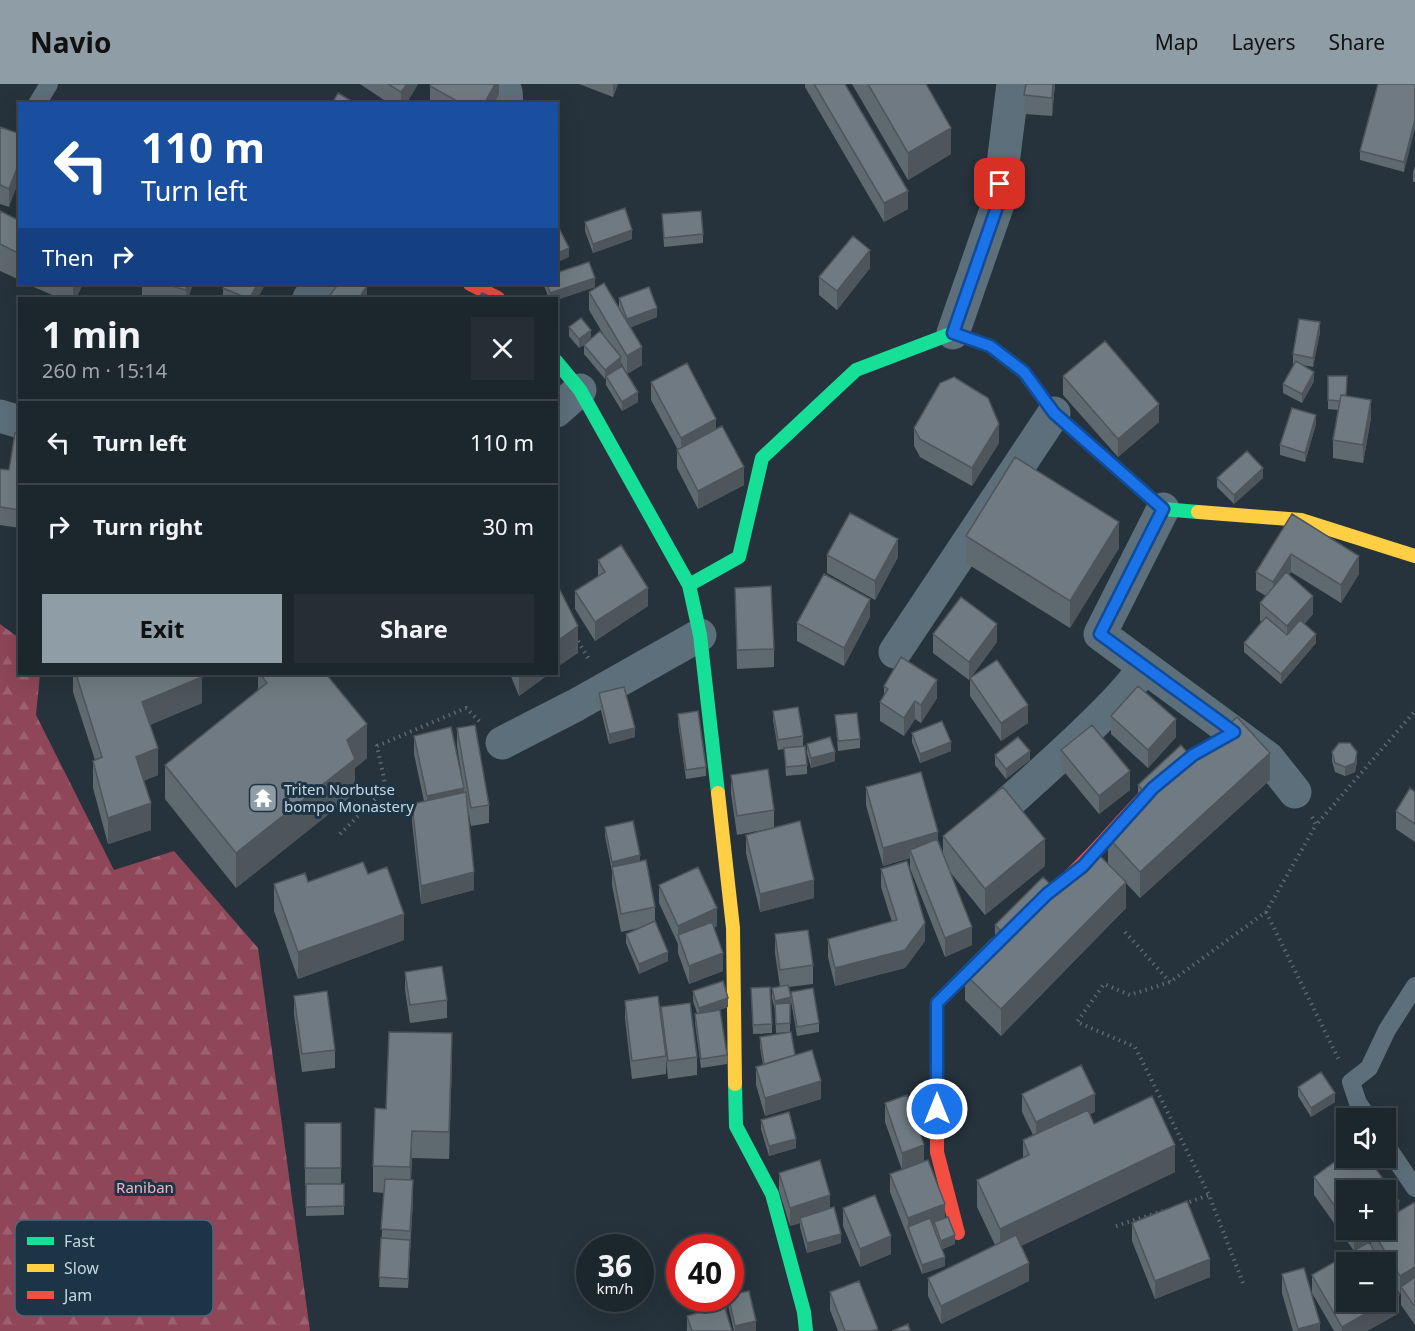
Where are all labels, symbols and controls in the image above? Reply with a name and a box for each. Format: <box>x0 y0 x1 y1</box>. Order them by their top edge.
text: Navio <box>30 23 111 61</box>
text: Map <box>1155 28 1199 56</box>
text: Layers <box>1232 28 1296 56</box>
text: Share <box>1329 28 1385 56</box>
text: 110 m <box>141 118 265 175</box>
icon: left <box>42 126 120 204</box>
pin <box>974 158 1025 209</box>
icon: arrive <box>983 167 1016 200</box>
text: Turn left <box>141 172 247 209</box>
icon: right <box>106 240 139 273</box>
text: Then <box>42 242 94 272</box>
text: 1 min <box>42 310 141 359</box>
button: close <box>471 317 534 380</box>
text: 260 m · 15:14 <box>42 357 167 384</box>
icon: left <box>42 426 75 459</box>
text: Turn left <box>93 427 187 457</box>
text: 110 m <box>470 427 534 457</box>
icon: right <box>42 510 75 543</box>
text: Turn right <box>93 511 203 541</box>
text: 30 m <box>483 511 534 541</box>
button: Exit <box>42 594 282 663</box>
button: Share <box>294 594 534 663</box>
place label: Triten Norbutse bompo Monastery <box>284 779 414 816</box>
temple icon: Triten Norbutse bompo Monastery <box>247 782 279 814</box>
position arrow <box>905 1077 969 1141</box>
map controls <box>1336 1108 1396 1312</box>
button: sound <box>1336 1108 1396 1168</box>
park label: Raniban <box>116 1177 174 1197</box>
button: + <box>1336 1180 1396 1240</box>
legend <box>15 1220 213 1316</box>
text: Fast <box>64 1230 95 1252</box>
speed limit sign: 40 <box>666 1234 744 1312</box>
text: 36 <box>598 1245 632 1286</box>
button: − <box>1336 1252 1396 1312</box>
text: Slow <box>64 1257 99 1279</box>
text: km/h <box>597 1278 633 1298</box>
text: Jam <box>62 1284 92 1306</box>

